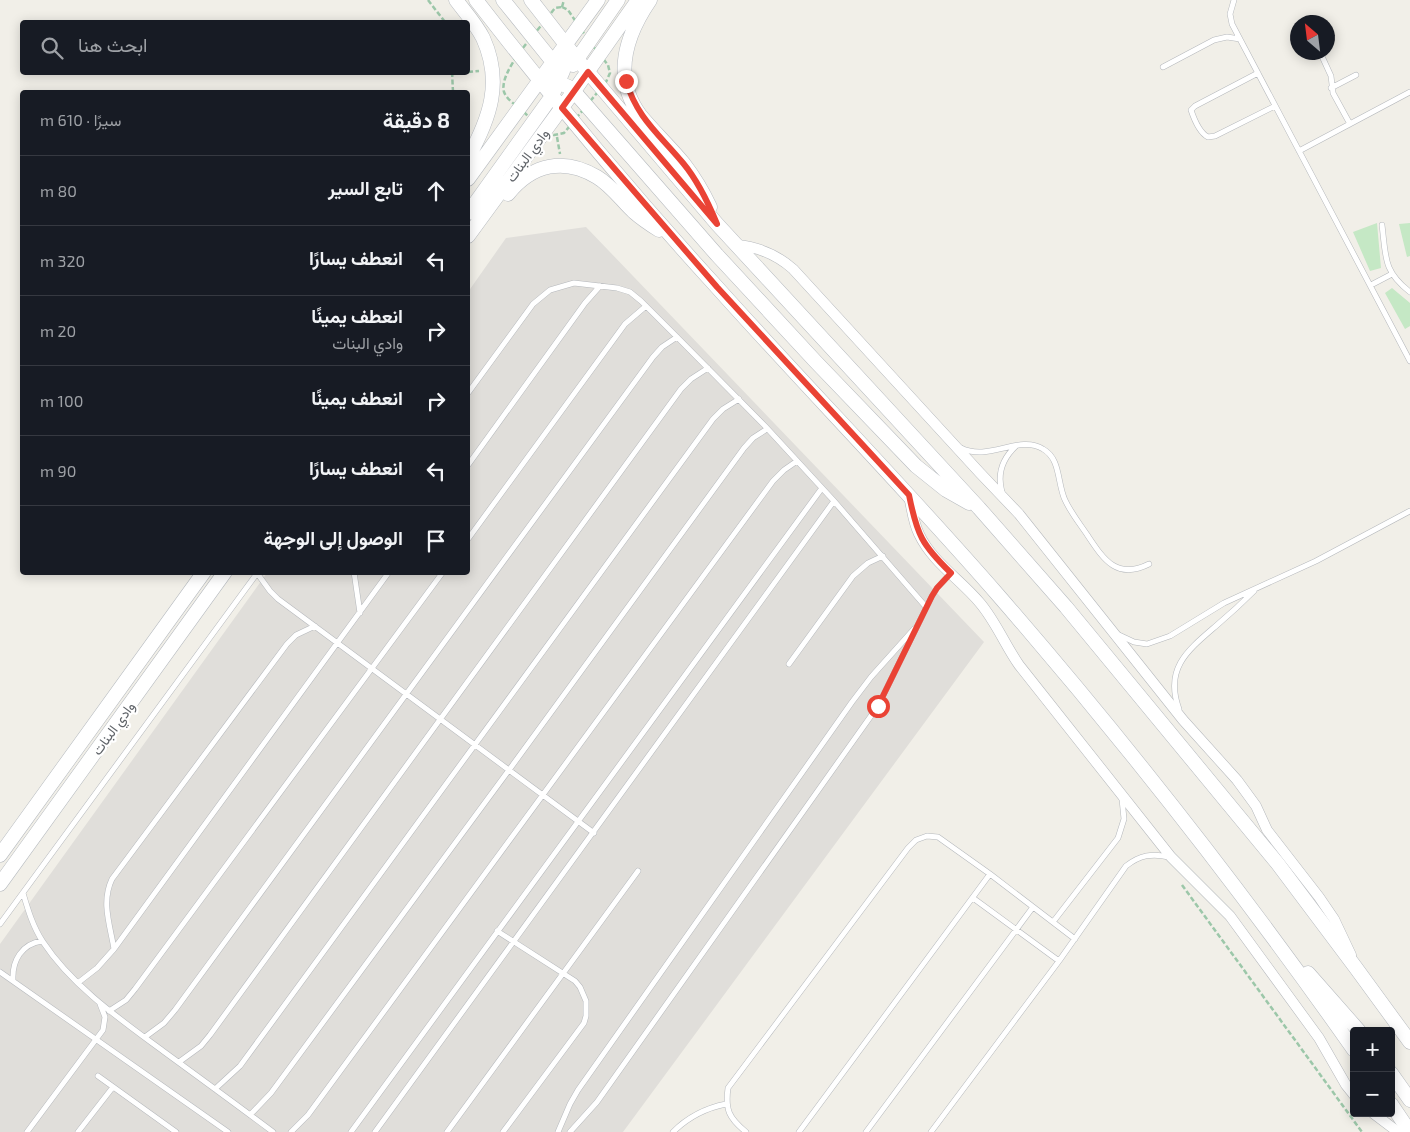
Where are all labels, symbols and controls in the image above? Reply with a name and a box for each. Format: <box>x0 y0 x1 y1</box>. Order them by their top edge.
north arrow <box>1290 15 1335 60</box>
search box <box>20 20 470 75</box>
text: ابحث هنا <box>78 33 147 56</box>
icon: search <box>38 34 66 62</box>
route end <box>615 70 638 93</box>
text: 8 دقيقة <box>383 107 450 132</box>
text: سيرًا · 610 m <box>40 110 121 129</box>
street label: وادي البنات <box>502 125 555 187</box>
text: تابع السير <box>328 176 403 199</box>
icon: ahead <box>422 177 450 205</box>
text: 80 m <box>40 181 77 200</box>
text: انعطف يسارًا <box>309 246 403 269</box>
icon: left <box>422 247 450 275</box>
text: 320 m <box>40 251 85 270</box>
text: انعطف يمينًا <box>311 304 403 327</box>
icon: right <box>422 317 450 345</box>
text: 20 m <box>40 321 76 340</box>
text: وادي البنات <box>332 333 403 352</box>
text: انعطف يمينًا <box>311 386 403 409</box>
icon: right <box>422 387 450 415</box>
text: 100 m <box>40 391 83 410</box>
text: انعطف يسارًا <box>309 456 403 479</box>
icon: left <box>422 457 450 485</box>
text: 90 m <box>40 461 76 480</box>
text: الوصول إلى الوجهة <box>263 526 403 549</box>
icon: arrive <box>422 527 450 555</box>
route start <box>867 695 890 718</box>
street label: وادي البنات <box>88 698 141 760</box>
map controls <box>1350 1027 1395 1117</box>
button: + <box>1350 1027 1395 1072</box>
button: − <box>1350 1072 1395 1117</box>

